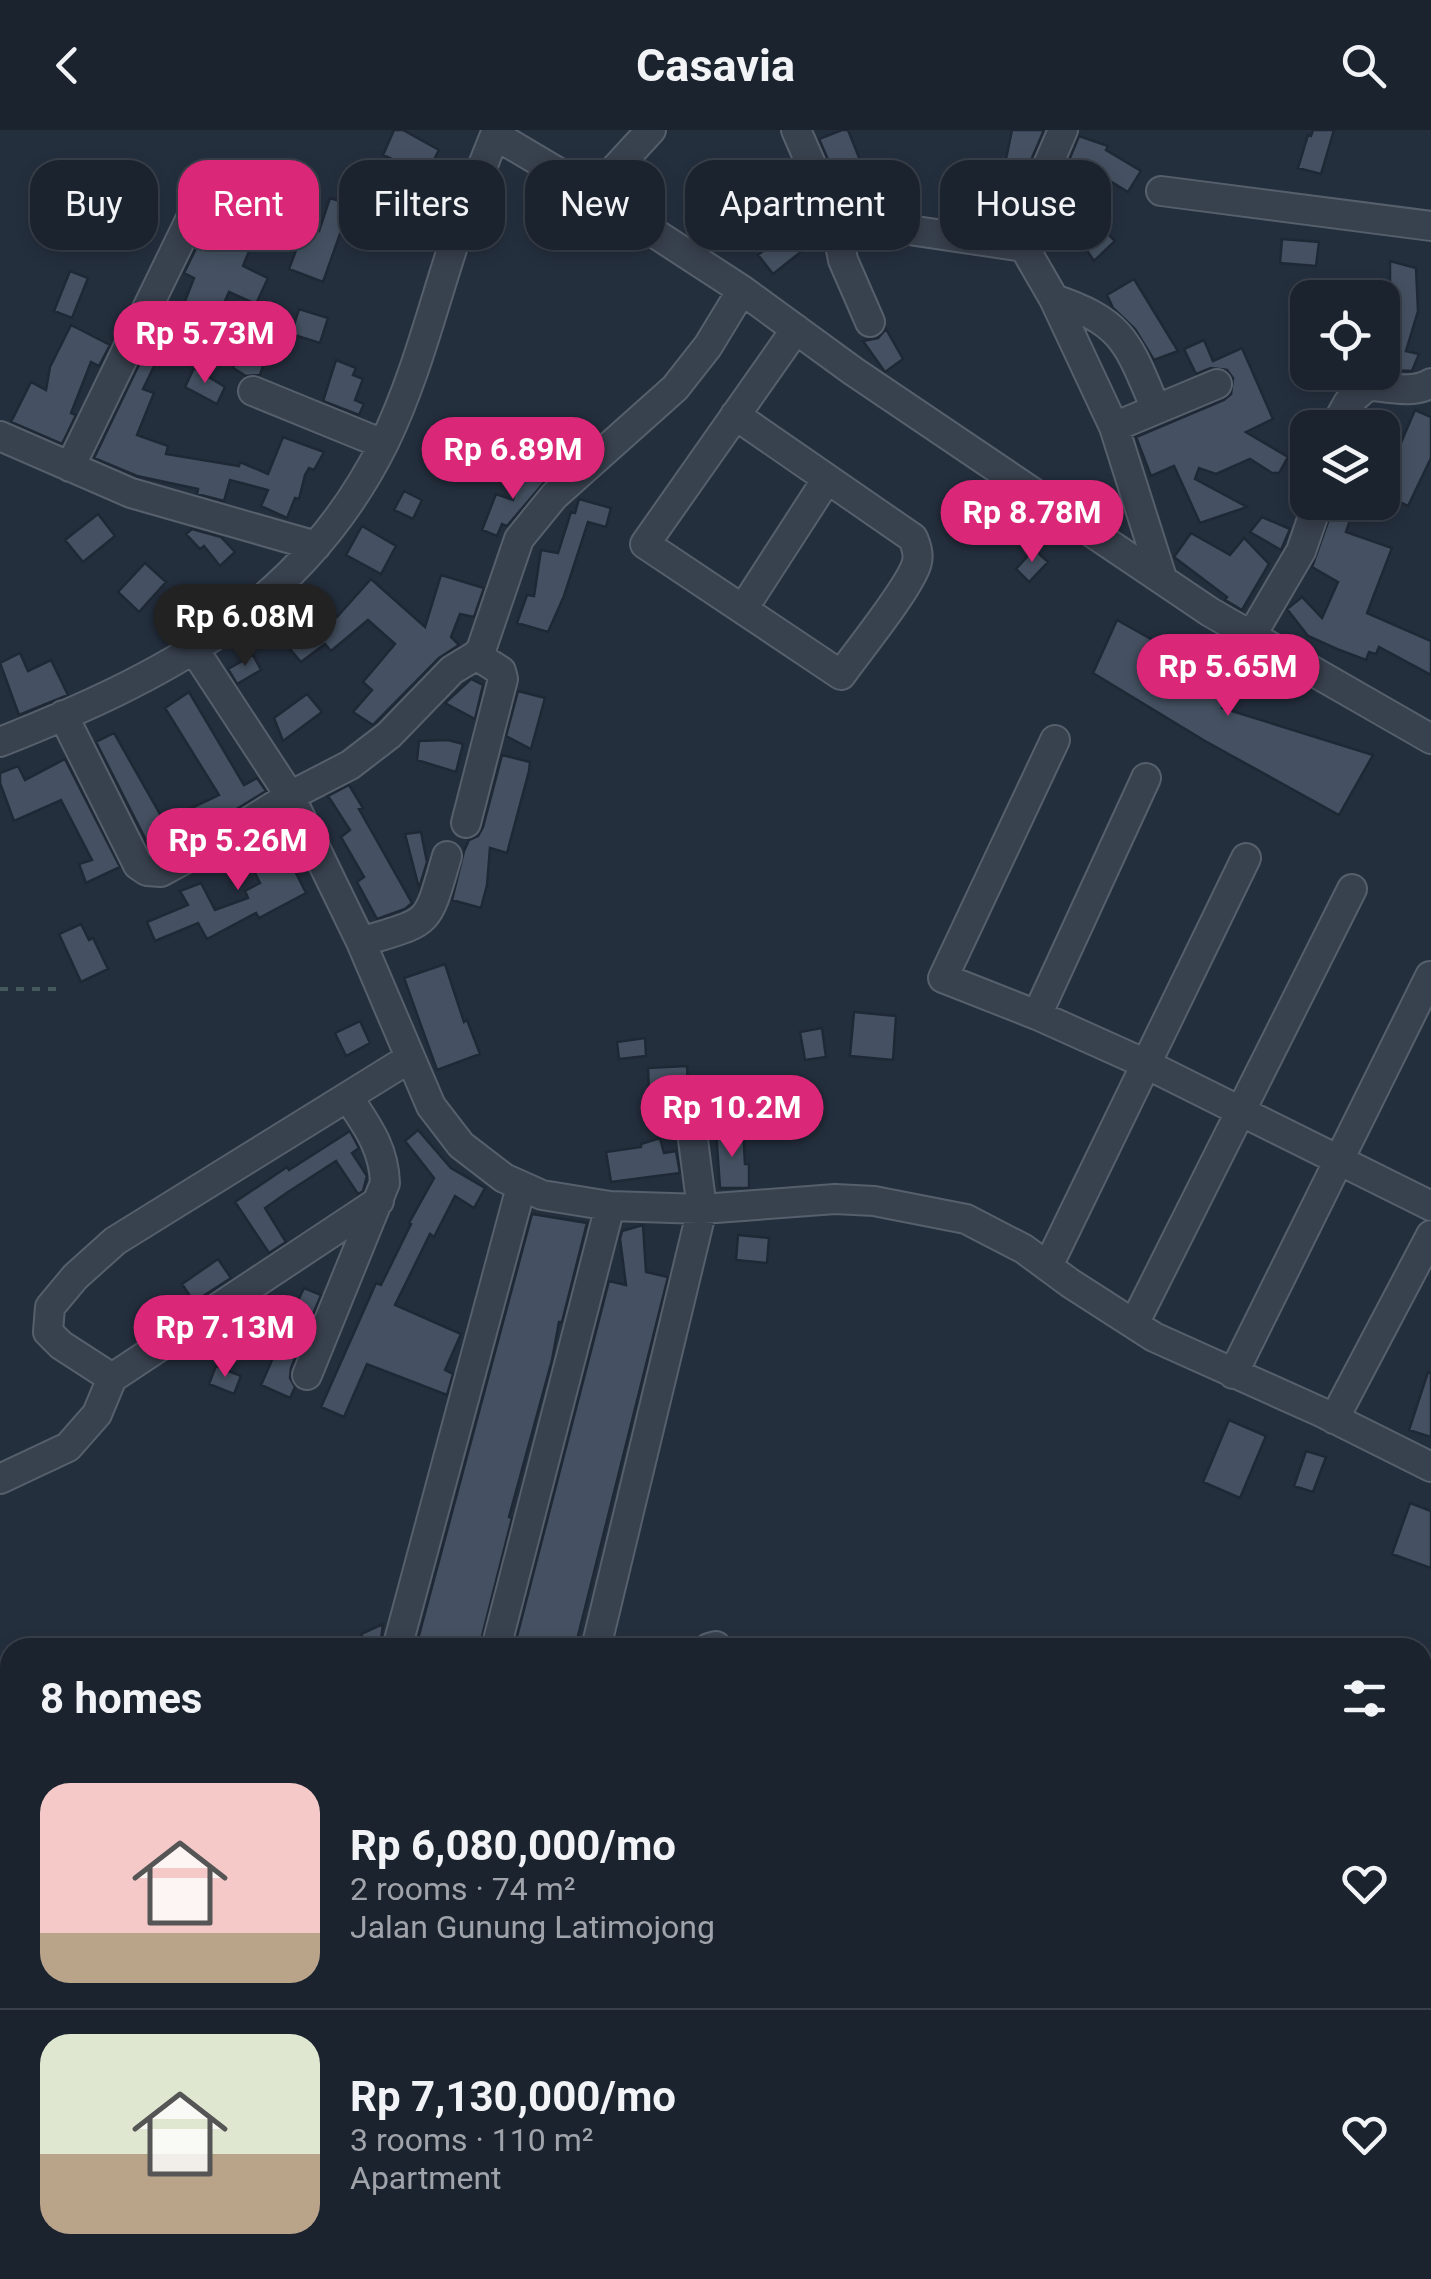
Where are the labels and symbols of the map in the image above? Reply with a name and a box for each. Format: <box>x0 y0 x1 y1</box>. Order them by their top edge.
pin: Rp 5.73M <box>102 301 308 386</box>
pin: Rp 6.89M <box>410 417 616 502</box>
pin: Rp 8.78M <box>929 480 1135 565</box>
pin: Rp 6.08M <box>142 584 348 669</box>
pin: Rp 5.65M <box>1125 634 1331 719</box>
pin: Rp 5.26M <box>135 808 341 893</box>
pin: Rp 10.2M <box>629 1075 835 1160</box>
pin: Rp 7.13M <box>122 1295 328 1380</box>

